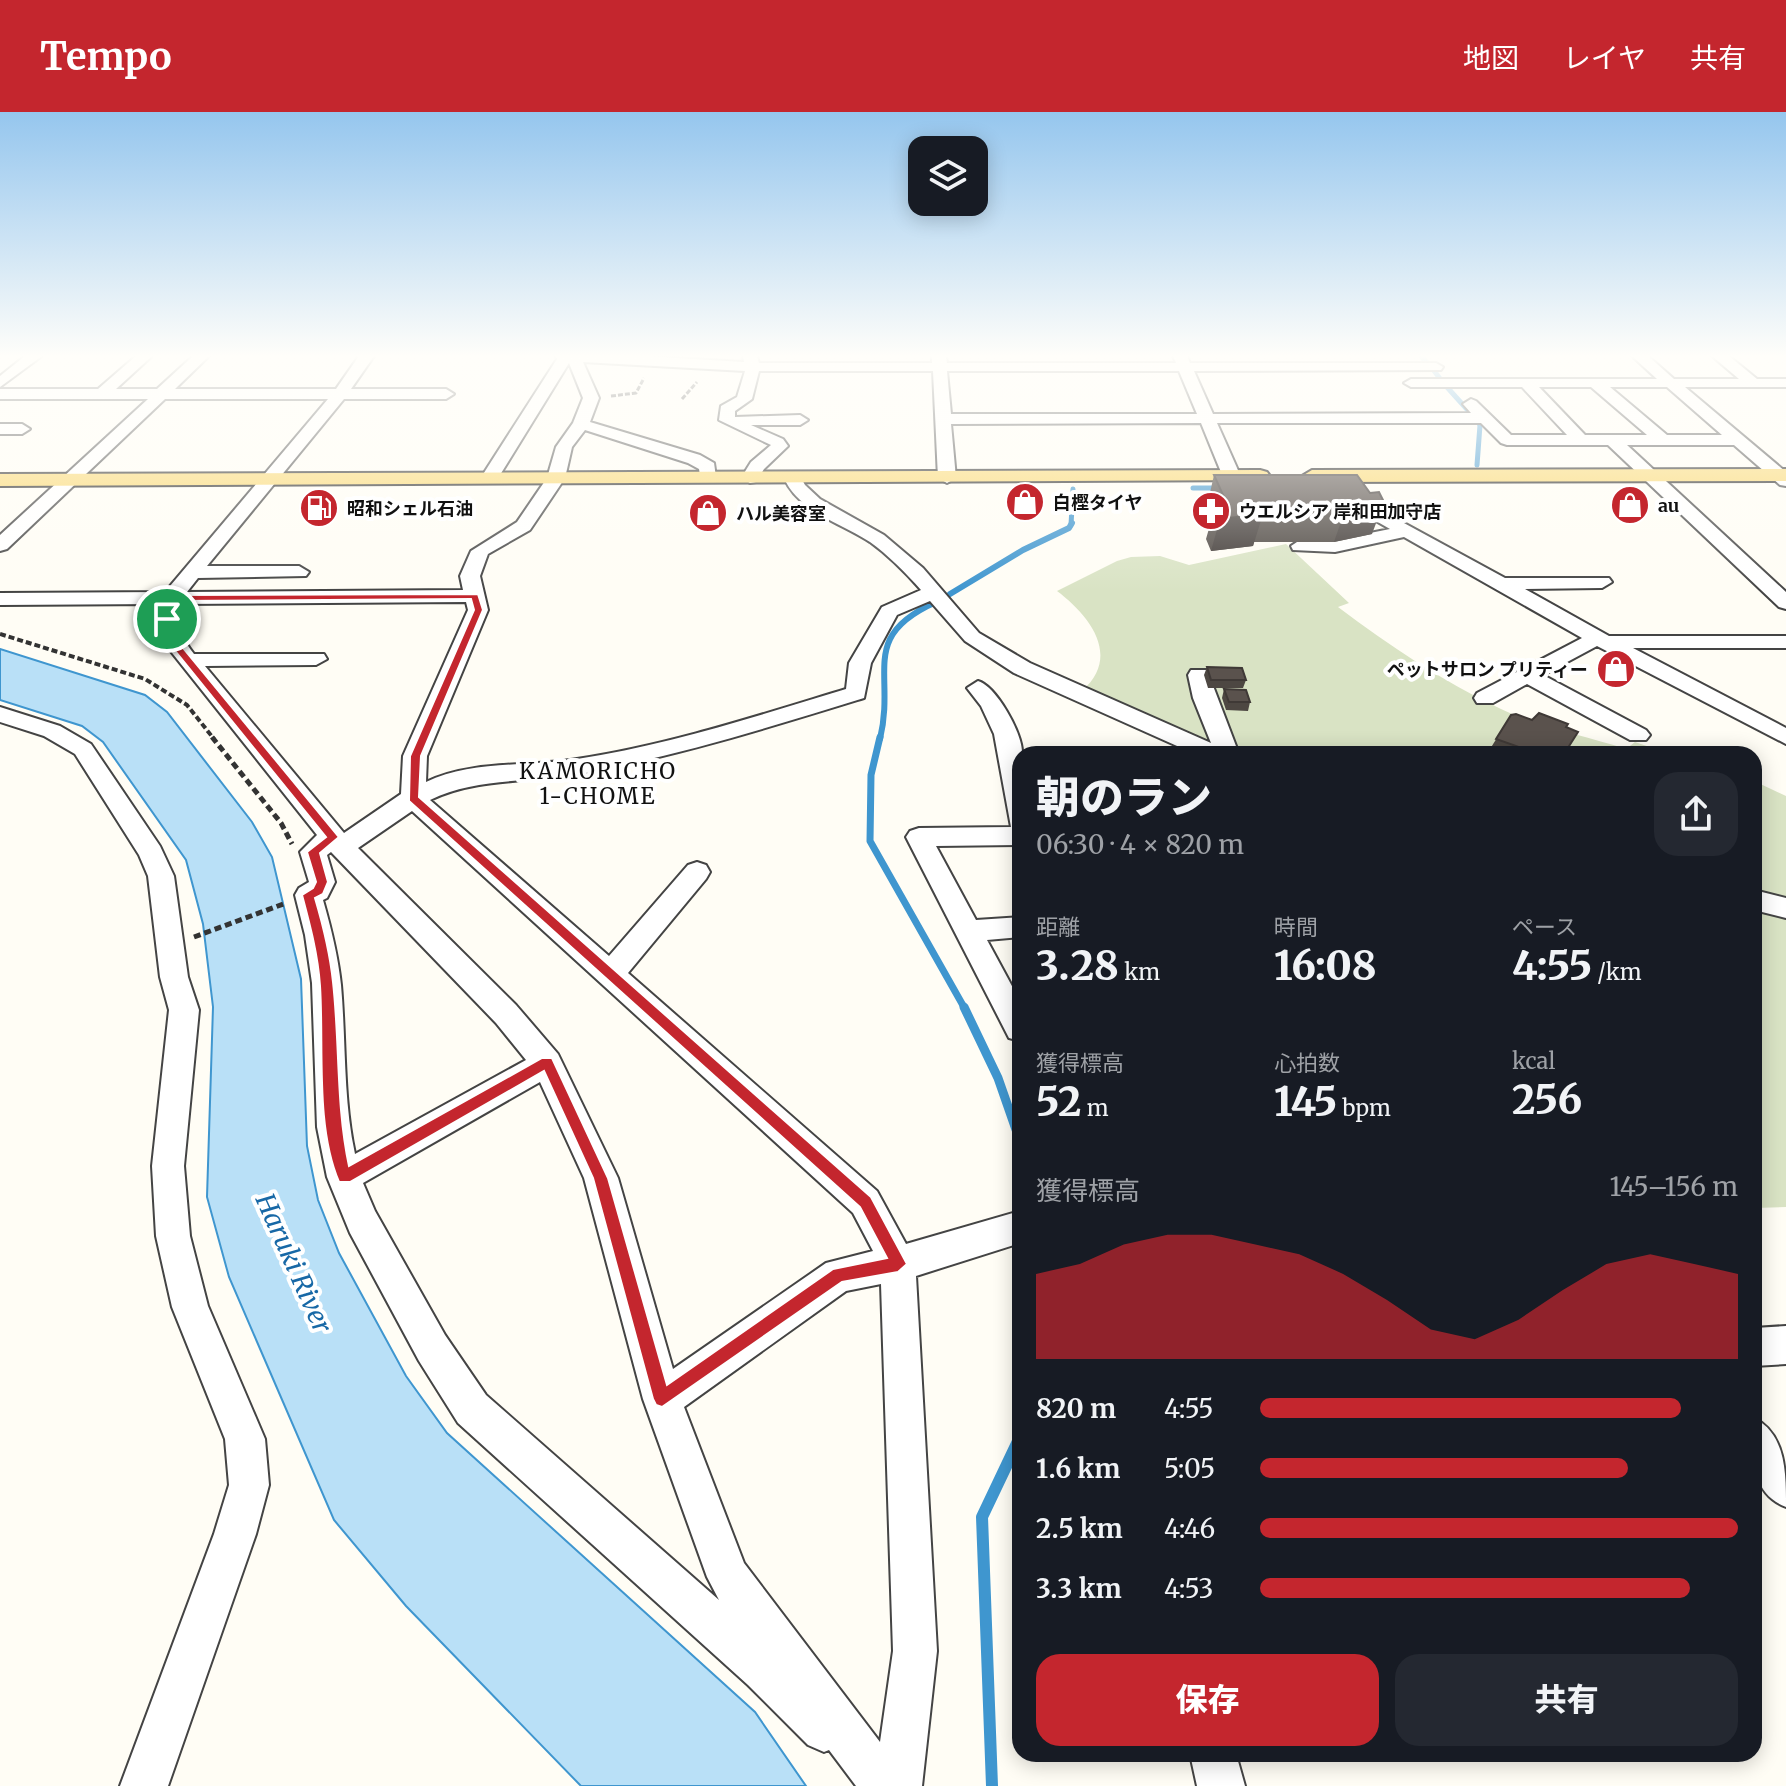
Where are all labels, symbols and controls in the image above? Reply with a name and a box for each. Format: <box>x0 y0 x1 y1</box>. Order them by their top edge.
text: Tempo <box>40 33 172 80</box>
text: 地図 <box>1463 40 1519 76</box>
text: レイヤ <box>1563 40 1646 76</box>
text: 共有 <box>1690 40 1746 76</box>
map controls <box>908 136 988 216</box>
button: layers <box>908 136 988 216</box>
shop icon: 白樫タイヤ <box>1004 481 1046 523</box>
shop icon: au <box>1609 484 1651 526</box>
fuel station icon: 昭和シェル石油 <box>298 487 340 529</box>
pharmacy icon: ウエルシア 岸和田加守店 <box>1190 490 1232 532</box>
place label: 白樫タイヤ <box>1053 491 1142 514</box>
shop icon: ハル美容室 <box>687 492 729 534</box>
place label: au <box>1658 494 1679 517</box>
place label: 昭和シェル石油 <box>347 497 473 520</box>
place label: ウエルシア 岸和田加守店 <box>1239 500 1441 523</box>
place label: ハル美容室 <box>736 502 826 525</box>
pin <box>133 585 201 653</box>
icon: arrive <box>145 597 189 641</box>
shop icon: ペットサロン プリティー <box>1595 648 1637 690</box>
place label: ペットサロン プリティー <box>1387 658 1588 681</box>
district label: KAMORICHO 1-CHOME <box>519 757 677 810</box>
text: 朝のラン <box>1036 770 1212 825</box>
button: share <box>1654 772 1738 856</box>
text: 06:30 · 4 × 820 m <box>1036 828 1244 861</box>
text: 距離 <box>1036 913 1080 941</box>
text: 時間 <box>1274 913 1318 941</box>
text: ペース <box>1512 913 1577 941</box>
text: 3.28 <box>1036 941 1119 991</box>
text: 16:08 <box>1274 941 1377 991</box>
text: 4:55 <box>1512 941 1592 991</box>
text: km <box>1119 958 1160 986</box>
text: /km <box>1592 958 1642 986</box>
text: kcal <box>1512 1047 1555 1075</box>
text: 獲得標高 <box>1036 1049 1124 1077</box>
text: 心拍数 <box>1274 1049 1340 1077</box>
text: 256 <box>1512 1075 1582 1125</box>
text: 52 <box>1036 1077 1081 1127</box>
text: 145 <box>1274 1077 1337 1127</box>
text: m <box>1081 1094 1108 1122</box>
text: bpm <box>1337 1094 1391 1122</box>
text: 145–156 m <box>1609 1170 1738 1203</box>
text: 獲得標高 <box>1036 1174 1140 1207</box>
water label: Haruki River <box>248 1187 340 1338</box>
text: 820 m <box>1036 1392 1116 1425</box>
text: 4:55 <box>1164 1392 1213 1425</box>
text: 1.6 km <box>1036 1452 1120 1485</box>
text: 5:05 <box>1164 1452 1215 1485</box>
text: 2.5 km <box>1036 1512 1123 1545</box>
text: 4:46 <box>1164 1512 1215 1545</box>
text: 3.3 km <box>1036 1572 1122 1605</box>
text: 4:53 <box>1164 1572 1213 1605</box>
button: 保存 <box>1036 1654 1379 1746</box>
button: 共有 <box>1395 1654 1738 1746</box>

